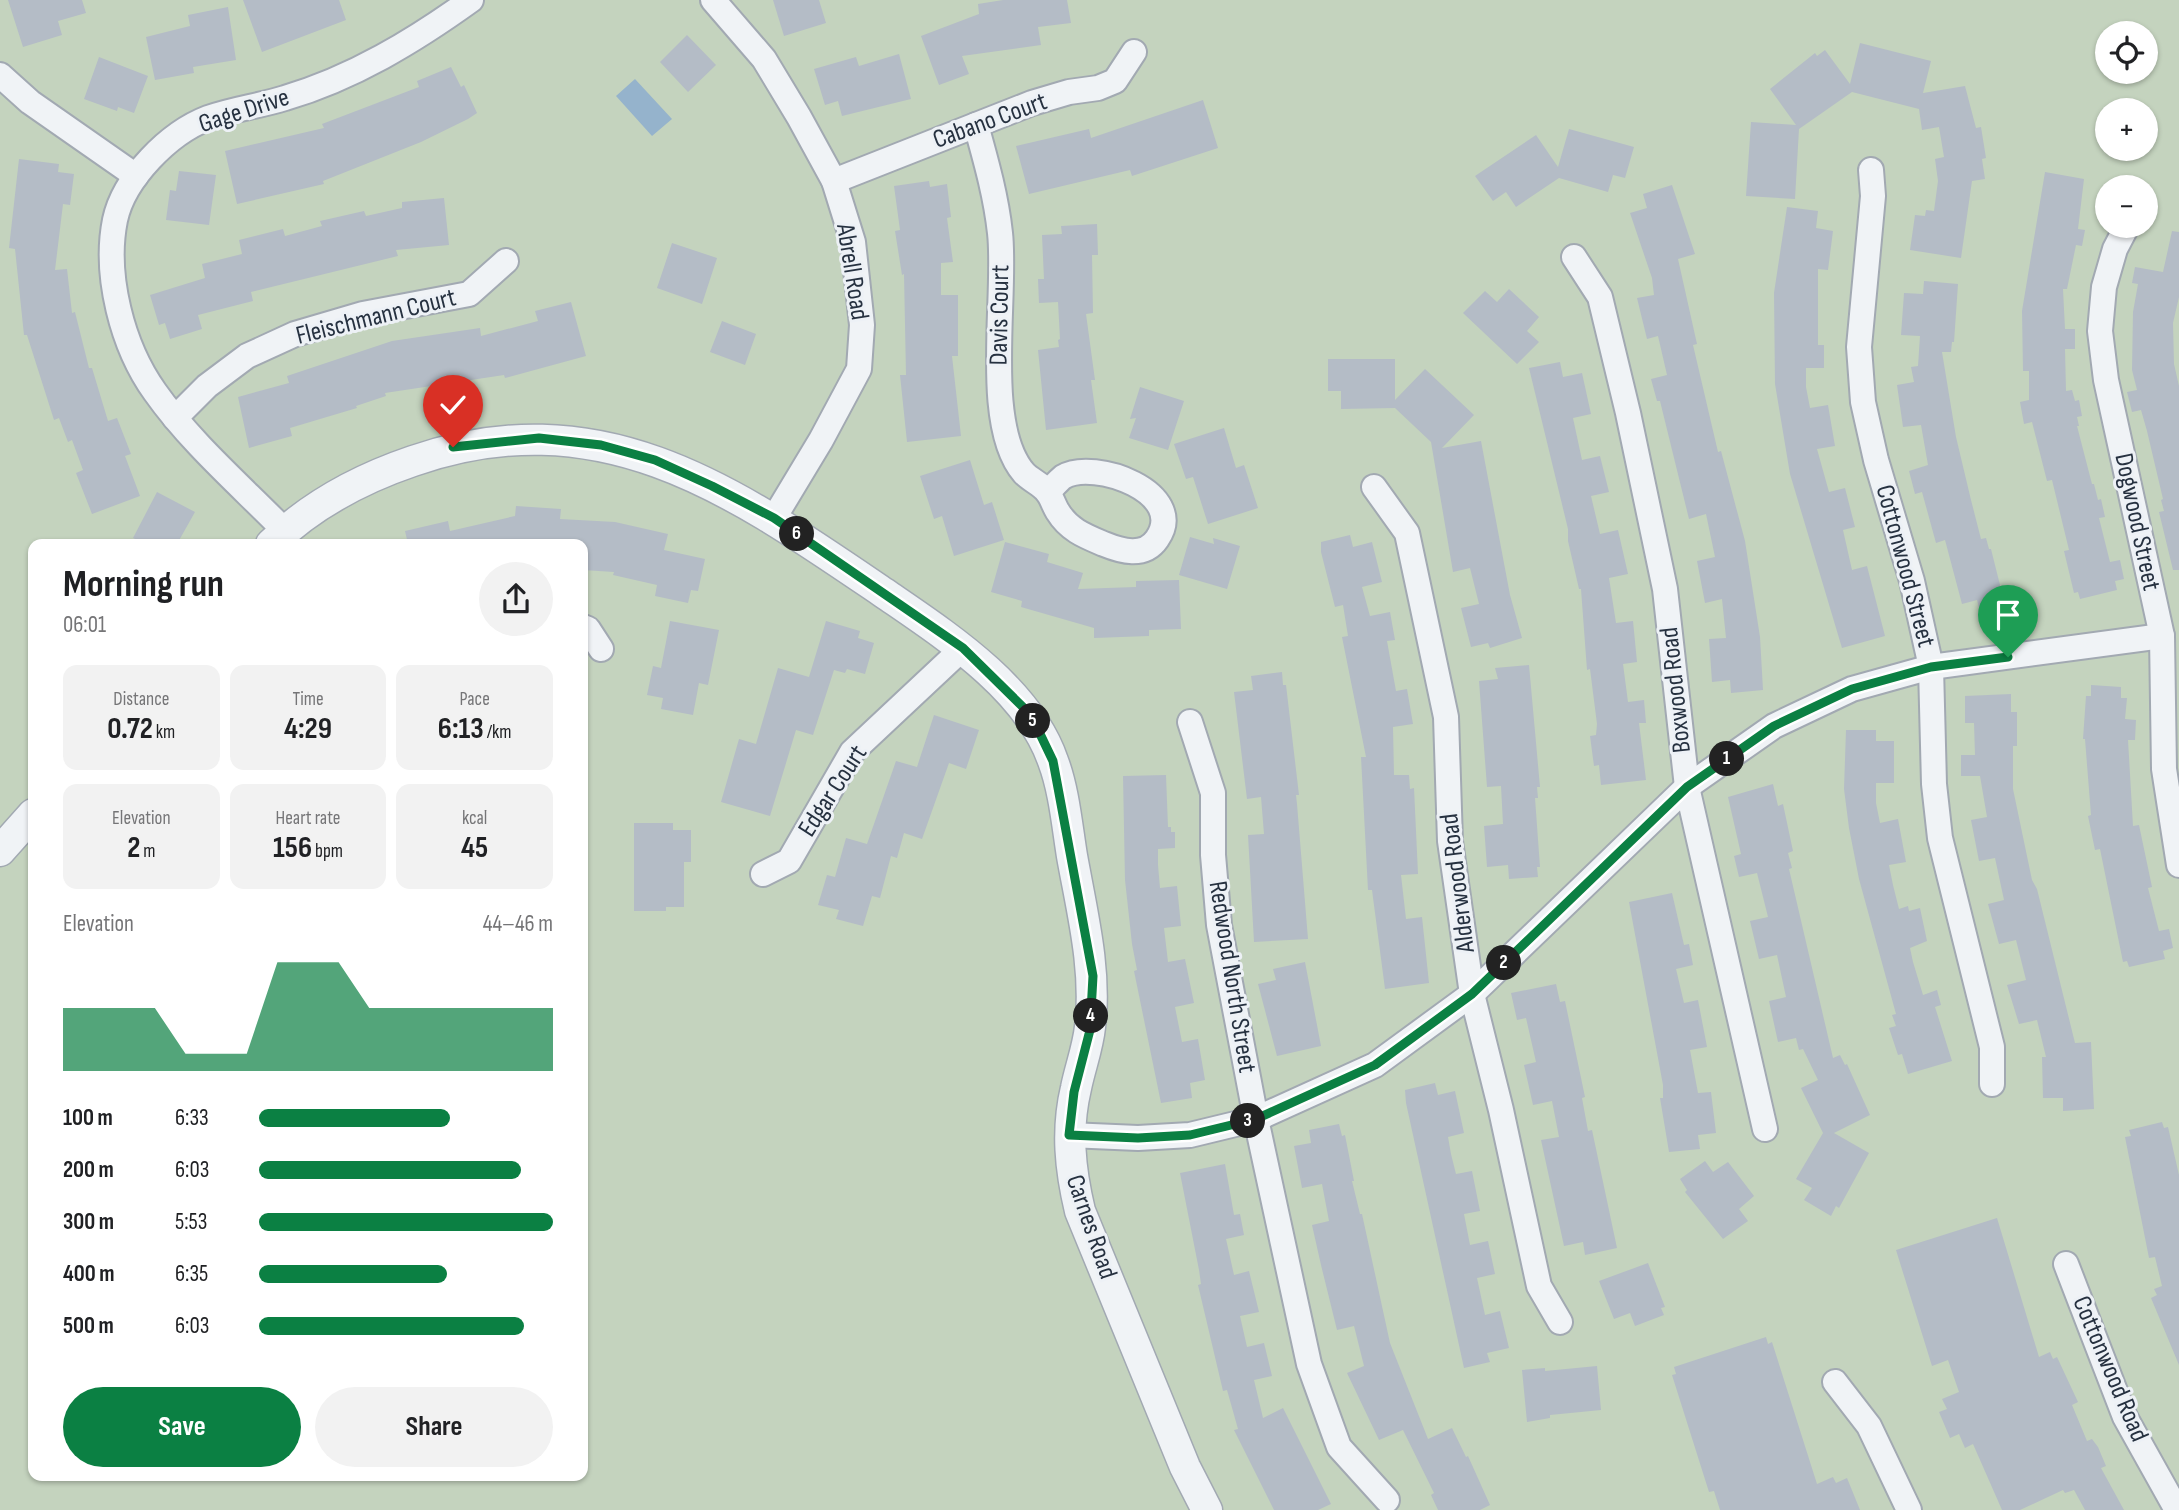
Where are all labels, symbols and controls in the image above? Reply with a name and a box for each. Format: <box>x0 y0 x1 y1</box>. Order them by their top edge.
map controls <box>2095 21 2158 238</box>
button: locate <box>2095 21 2158 84</box>
street label: Gage Drive <box>195 82 293 140</box>
street label: Cabano Court <box>929 86 1051 156</box>
button: + <box>2095 98 2158 161</box>
button: − <box>2095 175 2158 238</box>
street label: Abrell Road <box>829 221 875 322</box>
street label: Davis Court <box>984 264 1016 366</box>
street label: Fleischmann Court <box>293 282 459 352</box>
pin <box>423 375 483 447</box>
icon: check <box>434 386 472 424</box>
street label: Dogwood Street <box>2107 451 2167 594</box>
street label: Cottonwood Street <box>1868 482 1942 651</box>
pin: 6 <box>780 516 814 552</box>
text: 6 <box>792 522 801 545</box>
text: Morning run <box>63 562 224 607</box>
button: share <box>479 562 553 636</box>
pin <box>1978 585 2038 657</box>
icon: arrive <box>1989 596 2027 634</box>
text: 06:01 <box>63 611 106 639</box>
street label: Boxwood Road <box>1654 626 1698 754</box>
text: Distance <box>113 688 169 711</box>
text: Time <box>292 688 324 711</box>
text: Pace <box>460 688 490 711</box>
pin: 5 <box>1016 704 1050 738</box>
text: 5 <box>1028 709 1037 732</box>
text: 0.72 <box>107 711 153 747</box>
text: 4:29 <box>284 711 332 747</box>
text: 6:13 <box>438 711 484 747</box>
text: km <box>153 721 175 744</box>
text: /km <box>484 721 512 744</box>
street label: Edgar Court <box>792 739 874 843</box>
pin: 1 <box>1710 742 1744 776</box>
text: 1 <box>1723 747 1730 770</box>
text: Elevation <box>112 807 171 830</box>
text: Heart rate <box>276 807 340 830</box>
text: kcal <box>462 807 487 830</box>
street label: Alderwood Road <box>1434 812 1482 955</box>
text: 2 <box>127 830 140 866</box>
text: 156 <box>273 830 312 866</box>
text: 45 <box>461 830 488 866</box>
text: m <box>140 840 156 863</box>
text: bpm <box>312 840 343 863</box>
street label: Redwood North Street <box>1202 879 1262 1075</box>
text: Elevation <box>63 910 134 938</box>
text: 44–46 m <box>483 910 553 938</box>
pin: 2 <box>1486 946 1522 981</box>
text: 2 <box>1499 951 1508 974</box>
pin: 4 <box>1074 998 1108 1034</box>
text: 4 <box>1086 1004 1095 1027</box>
text: 100 m <box>63 1104 113 1132</box>
text: 6:33 <box>175 1104 209 1132</box>
pin: 3 <box>1230 1104 1266 1138</box>
text: 3 <box>1243 1109 1252 1132</box>
text: 200 m <box>63 1156 114 1184</box>
text: 6:03 <box>175 1156 209 1184</box>
street label: Carnes Road <box>1059 1171 1123 1283</box>
text: 300 m <box>63 1208 114 1236</box>
text: 5:53 <box>175 1208 207 1236</box>
text: 400 m <box>63 1260 114 1288</box>
text: 6:35 <box>175 1260 208 1288</box>
street label: Cottonwood Road <box>2065 1292 2155 1446</box>
text: 500 m <box>63 1312 114 1340</box>
text: 6:03 <box>175 1312 209 1340</box>
button: Save <box>63 1387 301 1467</box>
button: Share <box>315 1387 553 1467</box>

